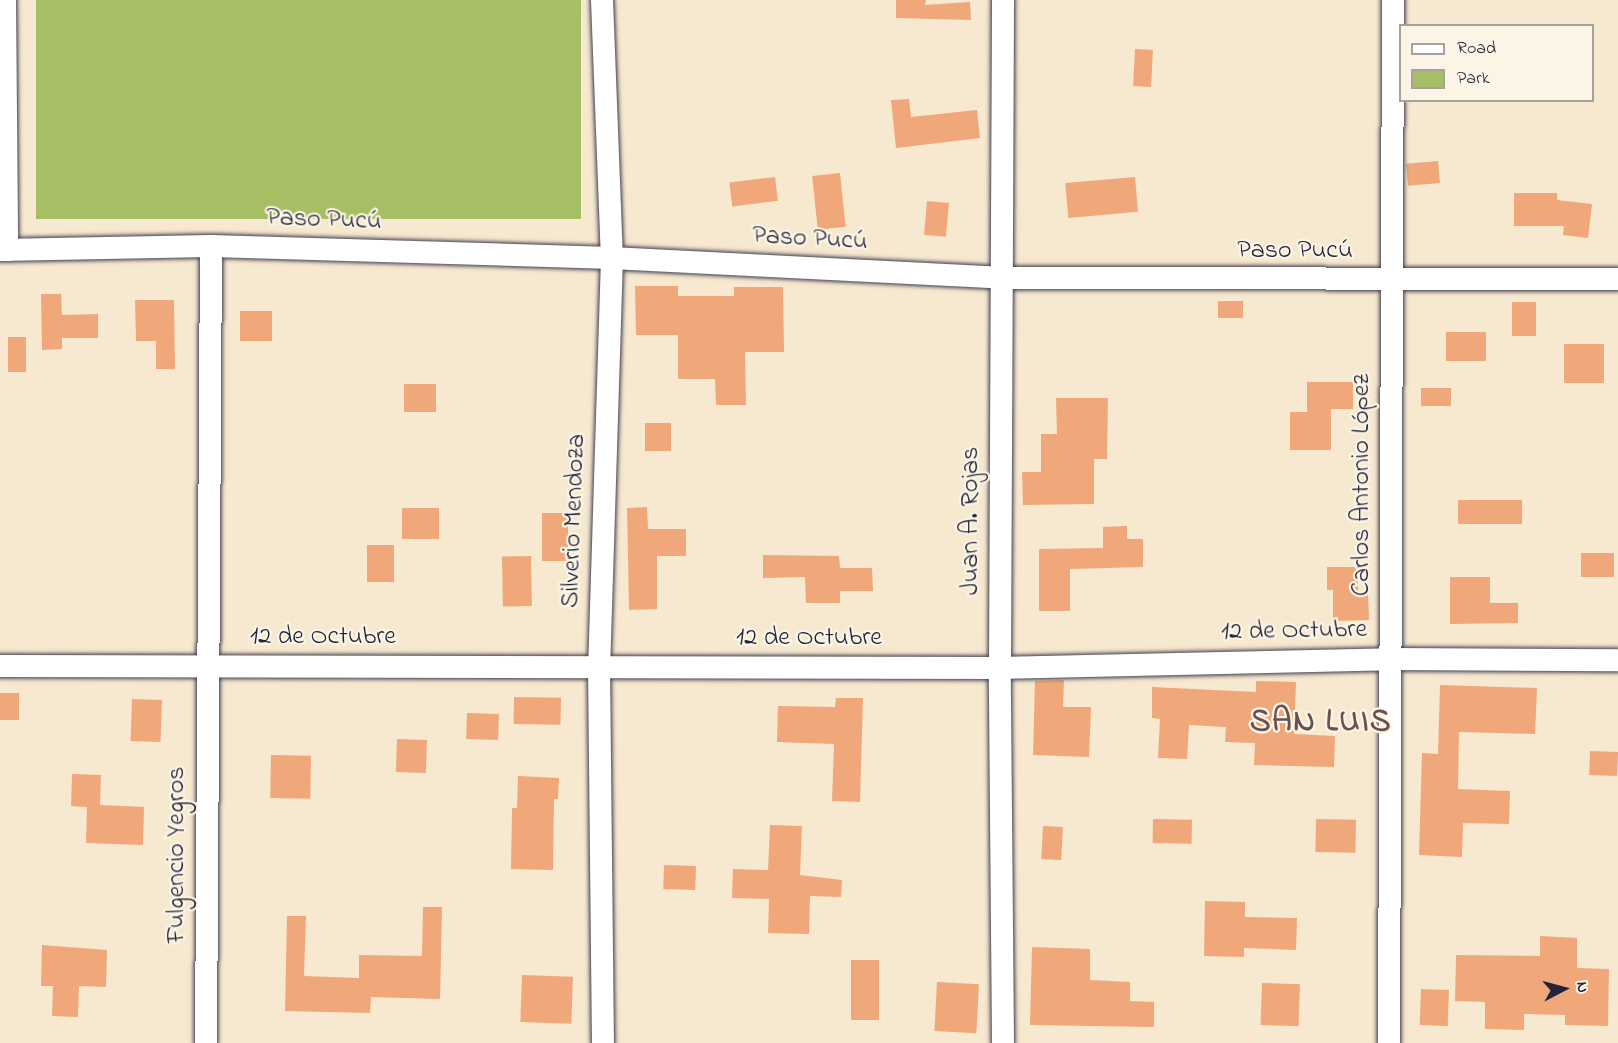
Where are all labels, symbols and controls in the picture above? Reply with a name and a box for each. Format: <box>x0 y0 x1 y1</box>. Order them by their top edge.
legend <box>1399 24 1594 102</box>
text: Road <box>1457 36 1496 62</box>
text: Park <box>1457 66 1490 92</box>
street label: Paso Pucú <box>266 203 382 239</box>
street label: Paso Pucú <box>752 221 868 259</box>
street label: Paso Pucú <box>1237 236 1353 268</box>
street label: Carlos Antonio López <box>1347 374 1379 596</box>
street label: Silverio Mendoza <box>556 433 594 609</box>
street label: Juan A. Rojas <box>956 447 988 595</box>
street label: 12 de Octubre <box>1221 615 1367 649</box>
street label: 12 de Octubre <box>250 622 396 654</box>
street label: 12 de Octubre <box>736 623 882 655</box>
district label: SAN LUIS <box>1250 704 1392 742</box>
street label: Fulgencio Yegros <box>162 767 194 943</box>
north arrow <box>1534 959 1594 1019</box>
text: N <box>1569 980 1594 994</box>

